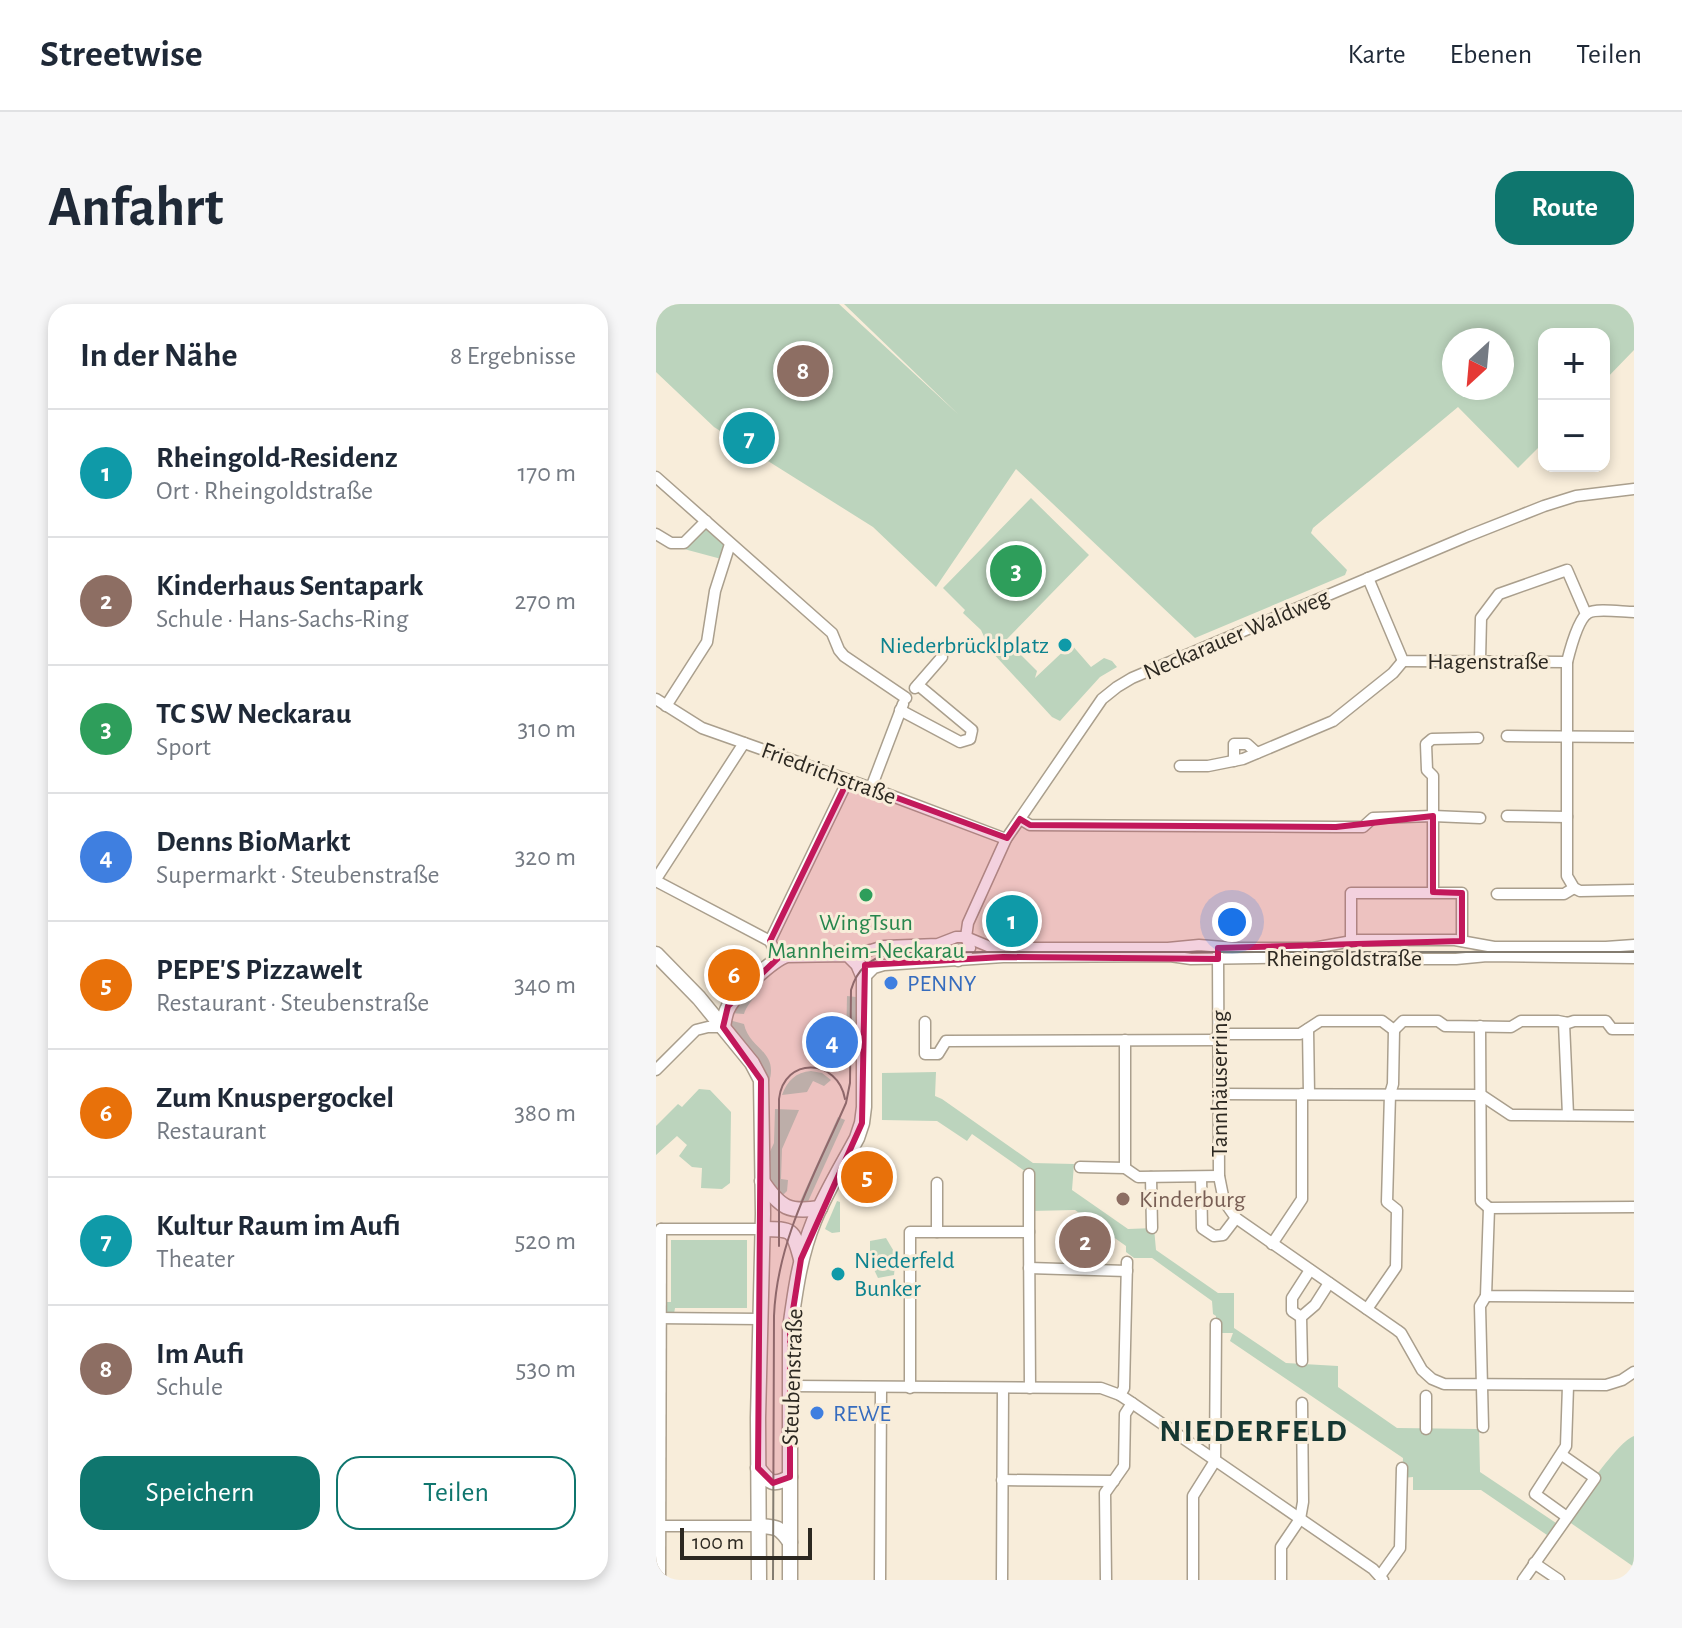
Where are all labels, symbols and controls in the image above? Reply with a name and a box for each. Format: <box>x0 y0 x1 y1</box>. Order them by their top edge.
text: Streetwise <box>40 36 203 74</box>
text: Karte <box>1347 41 1406 69</box>
text: Ebenen <box>1450 41 1532 69</box>
text: Teilen <box>1576 41 1642 69</box>
button: Route <box>1495 171 1634 245</box>
text: Anfahrt <box>48 180 224 236</box>
north arrow <box>1442 328 1514 400</box>
map controls <box>1538 328 1610 472</box>
button: + <box>1538 328 1610 400</box>
text: In der Nähe <box>80 339 237 373</box>
pin: 8 <box>777 341 829 401</box>
text: 8 Ergebnisse <box>450 343 576 369</box>
button: − <box>1538 400 1610 472</box>
pin: 7 <box>723 408 775 468</box>
text: Rheingold-Residenz <box>156 443 398 473</box>
text: 1 <box>101 460 111 486</box>
text: 170 m <box>517 460 576 486</box>
text: Ort · Rheingoldstraße <box>156 478 373 504</box>
pin: 3 <box>990 541 1042 601</box>
text: Kinderhaus Sentapark <box>156 571 423 601</box>
street label: Neckarauer Waldweg <box>1140 585 1333 685</box>
text: 2 <box>100 588 112 614</box>
text: 270 m <box>515 588 576 614</box>
text: Schule · Hans-Sachs-Ring <box>156 606 408 632</box>
place label: Niederbrücklplatz <box>880 634 1049 658</box>
marker: Niederbrücklplatz <box>1056 636 1074 654</box>
street label: Hagenstraße <box>1427 650 1549 674</box>
text: TC SW Neckarau <box>156 699 351 729</box>
text: 3 <box>100 716 112 742</box>
text: 310 m <box>518 716 576 742</box>
text: Sport <box>156 734 211 760</box>
street label: Friedrichstraße <box>758 738 899 809</box>
text: Denns BioMarkt <box>156 827 350 857</box>
text: 4 <box>99 844 113 870</box>
text: 320 m <box>515 844 576 870</box>
text: Supermarkt · Steubenstraße <box>156 862 439 888</box>
marker: WingTsun Mannheim-Neckarau <box>857 886 875 904</box>
pin: 1 <box>986 891 1038 951</box>
your location <box>1212 902 1252 942</box>
place label: WingTsun Mannheim-Neckarau <box>767 911 965 963</box>
pin: 6 <box>708 945 760 1005</box>
street label: Rheingoldstraße <box>1266 947 1422 971</box>
text: PEPE'S Pizzawelt <box>156 955 362 985</box>
text: 5 <box>100 972 112 998</box>
text: 340 m <box>514 972 576 998</box>
place label: PENNY <box>907 972 977 996</box>
marker: PENNY <box>882 974 900 992</box>
text: Restaurant · Steubenstraße <box>156 990 429 1016</box>
street label: Tannhäuserring <box>1208 1010 1232 1157</box>
pin: 4 <box>806 1012 858 1072</box>
text: Zum Knuspergockel <box>156 1083 394 1113</box>
text: 6 <box>100 1100 112 1126</box>
text: 380 m <box>514 1100 576 1126</box>
text: Restaurant <box>156 1118 266 1144</box>
pin: 5 <box>841 1147 893 1207</box>
place label: Kinderburg <box>1139 1188 1246 1212</box>
marker: Kinderburg <box>1114 1190 1132 1208</box>
text: Kultur Raum im Aufi <box>156 1211 401 1241</box>
pin: 2 <box>1059 1212 1111 1272</box>
text: 7 <box>100 1228 112 1254</box>
text: 520 m <box>514 1228 576 1254</box>
text: Theater <box>156 1246 234 1272</box>
place label: Niederfeld Bunker <box>854 1249 955 1301</box>
marker: Niederfeld Bunker <box>829 1265 847 1283</box>
street label: Steubenstraße <box>779 1308 807 1446</box>
text: Im Aufi <box>156 1339 244 1369</box>
text: 8 <box>100 1356 112 1382</box>
text: 530 m <box>516 1356 576 1382</box>
text: Schule <box>156 1374 223 1400</box>
place label: REWE <box>833 1402 891 1426</box>
marker: REWE <box>808 1404 826 1422</box>
district label: NIEDERFELD <box>1159 1415 1349 1447</box>
button: Speichern <box>80 1456 320 1530</box>
button: Teilen <box>336 1456 576 1530</box>
scale bar <box>680 1524 812 1560</box>
text: 100 m <box>692 1531 744 1553</box>

